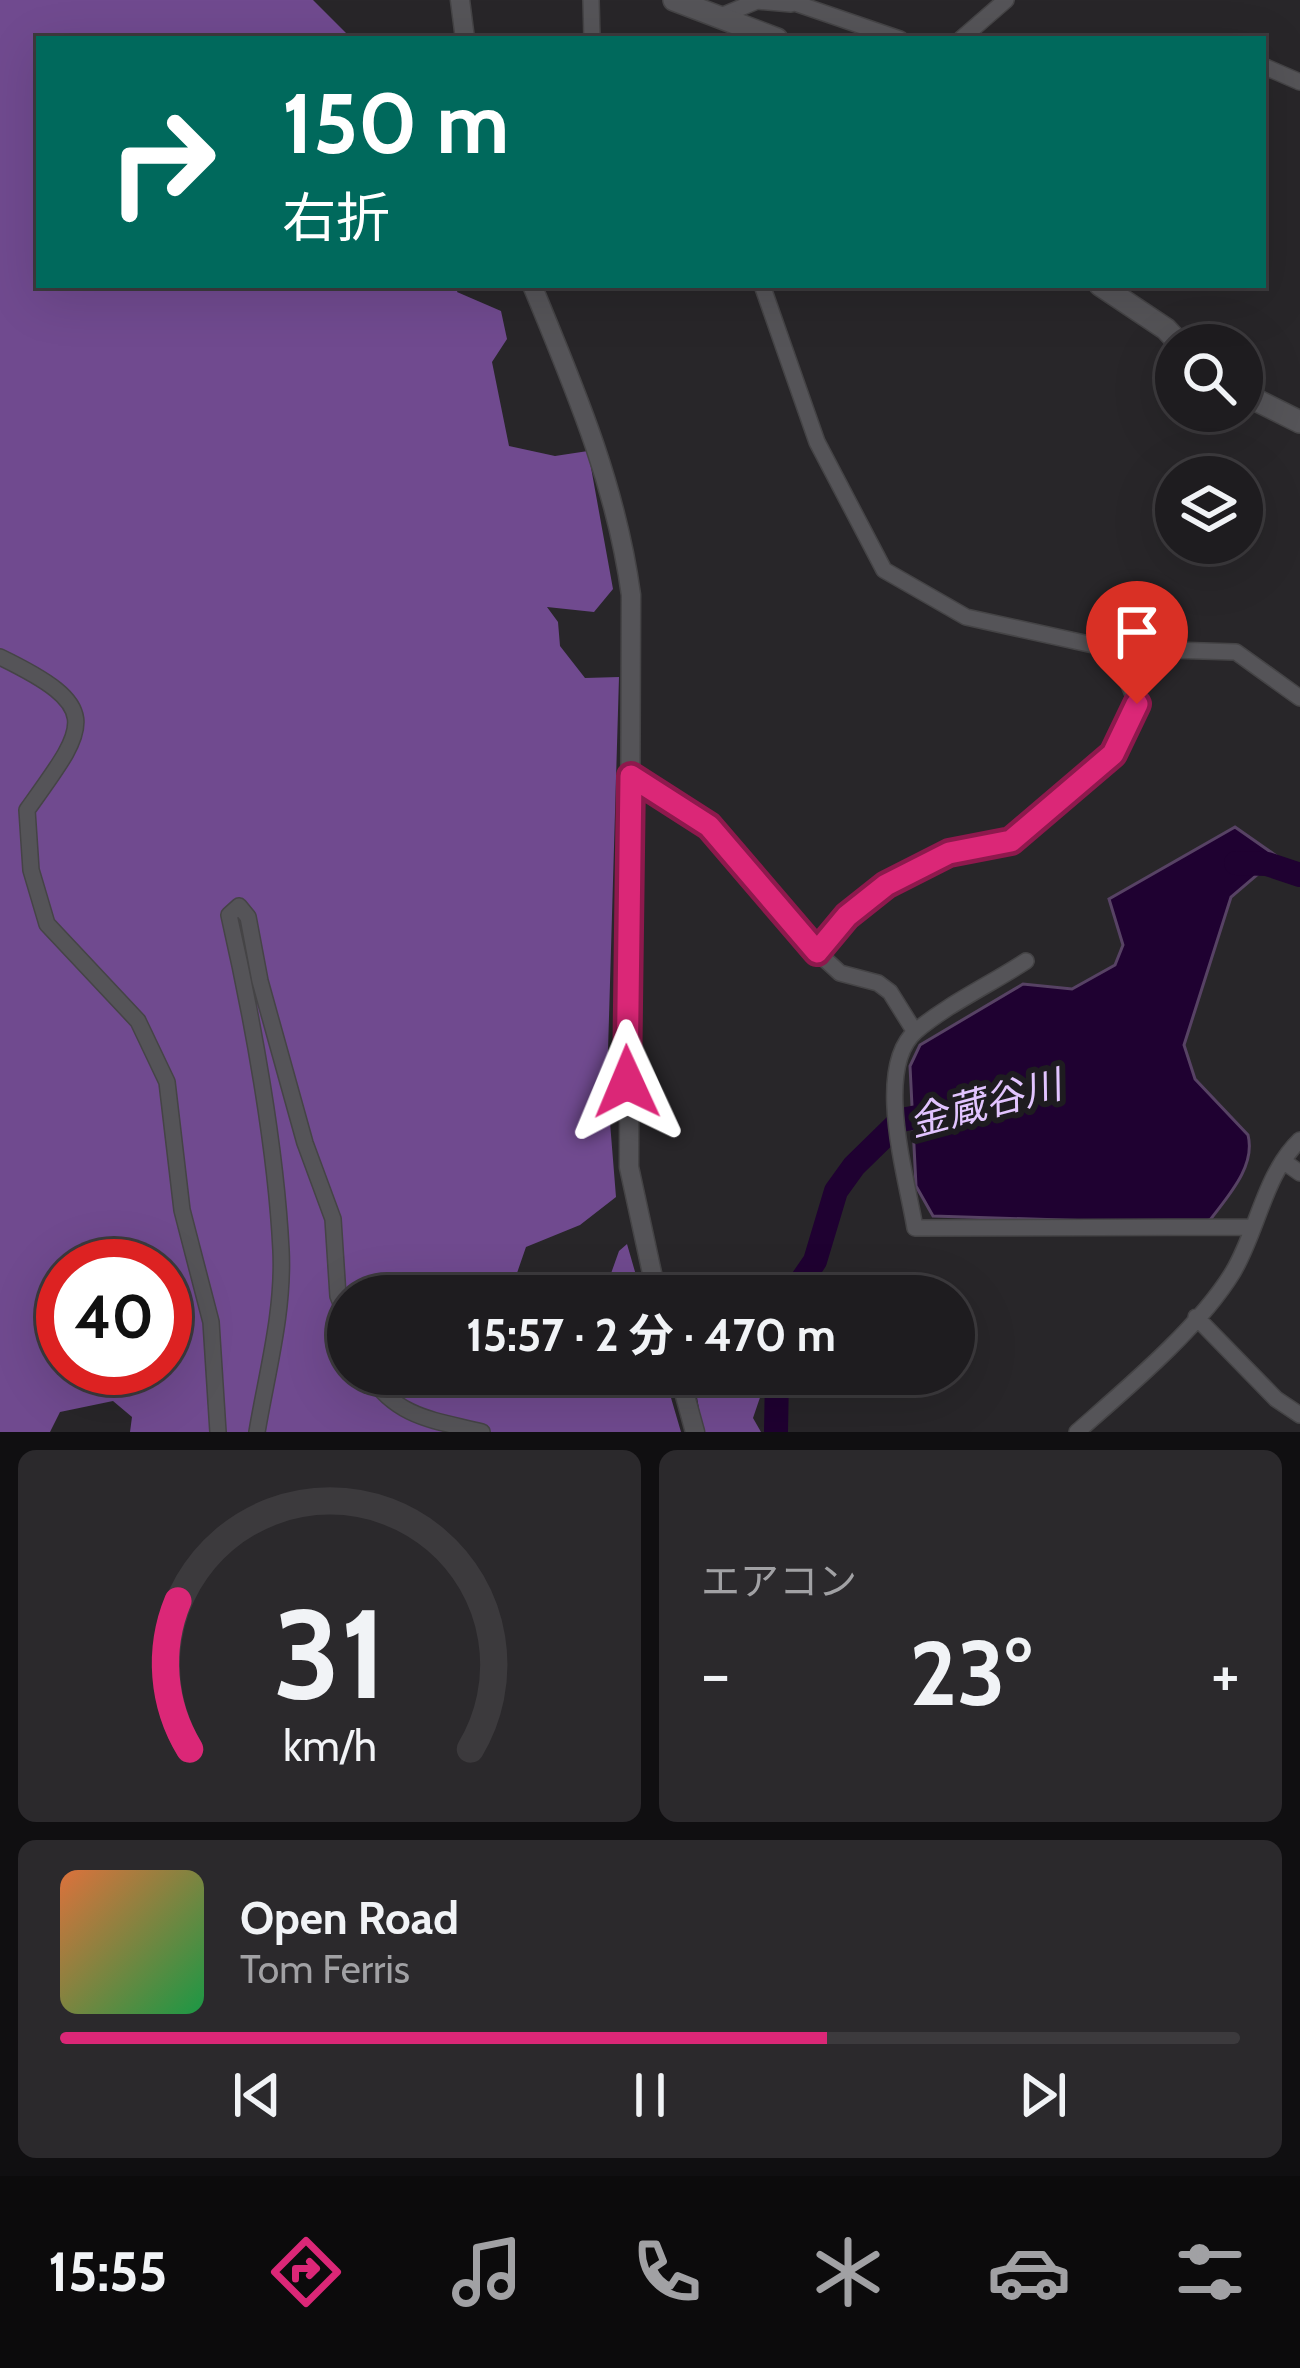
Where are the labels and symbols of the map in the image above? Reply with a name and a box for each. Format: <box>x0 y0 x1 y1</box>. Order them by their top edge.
pin <box>1086 581 1188 704</box>
position arrow <box>564 1019 690 1145</box>
water label: 金蔵谷川 <box>903 1059 1070 1146</box>
speed limit sign: 40 <box>36 1239 192 1395</box>

